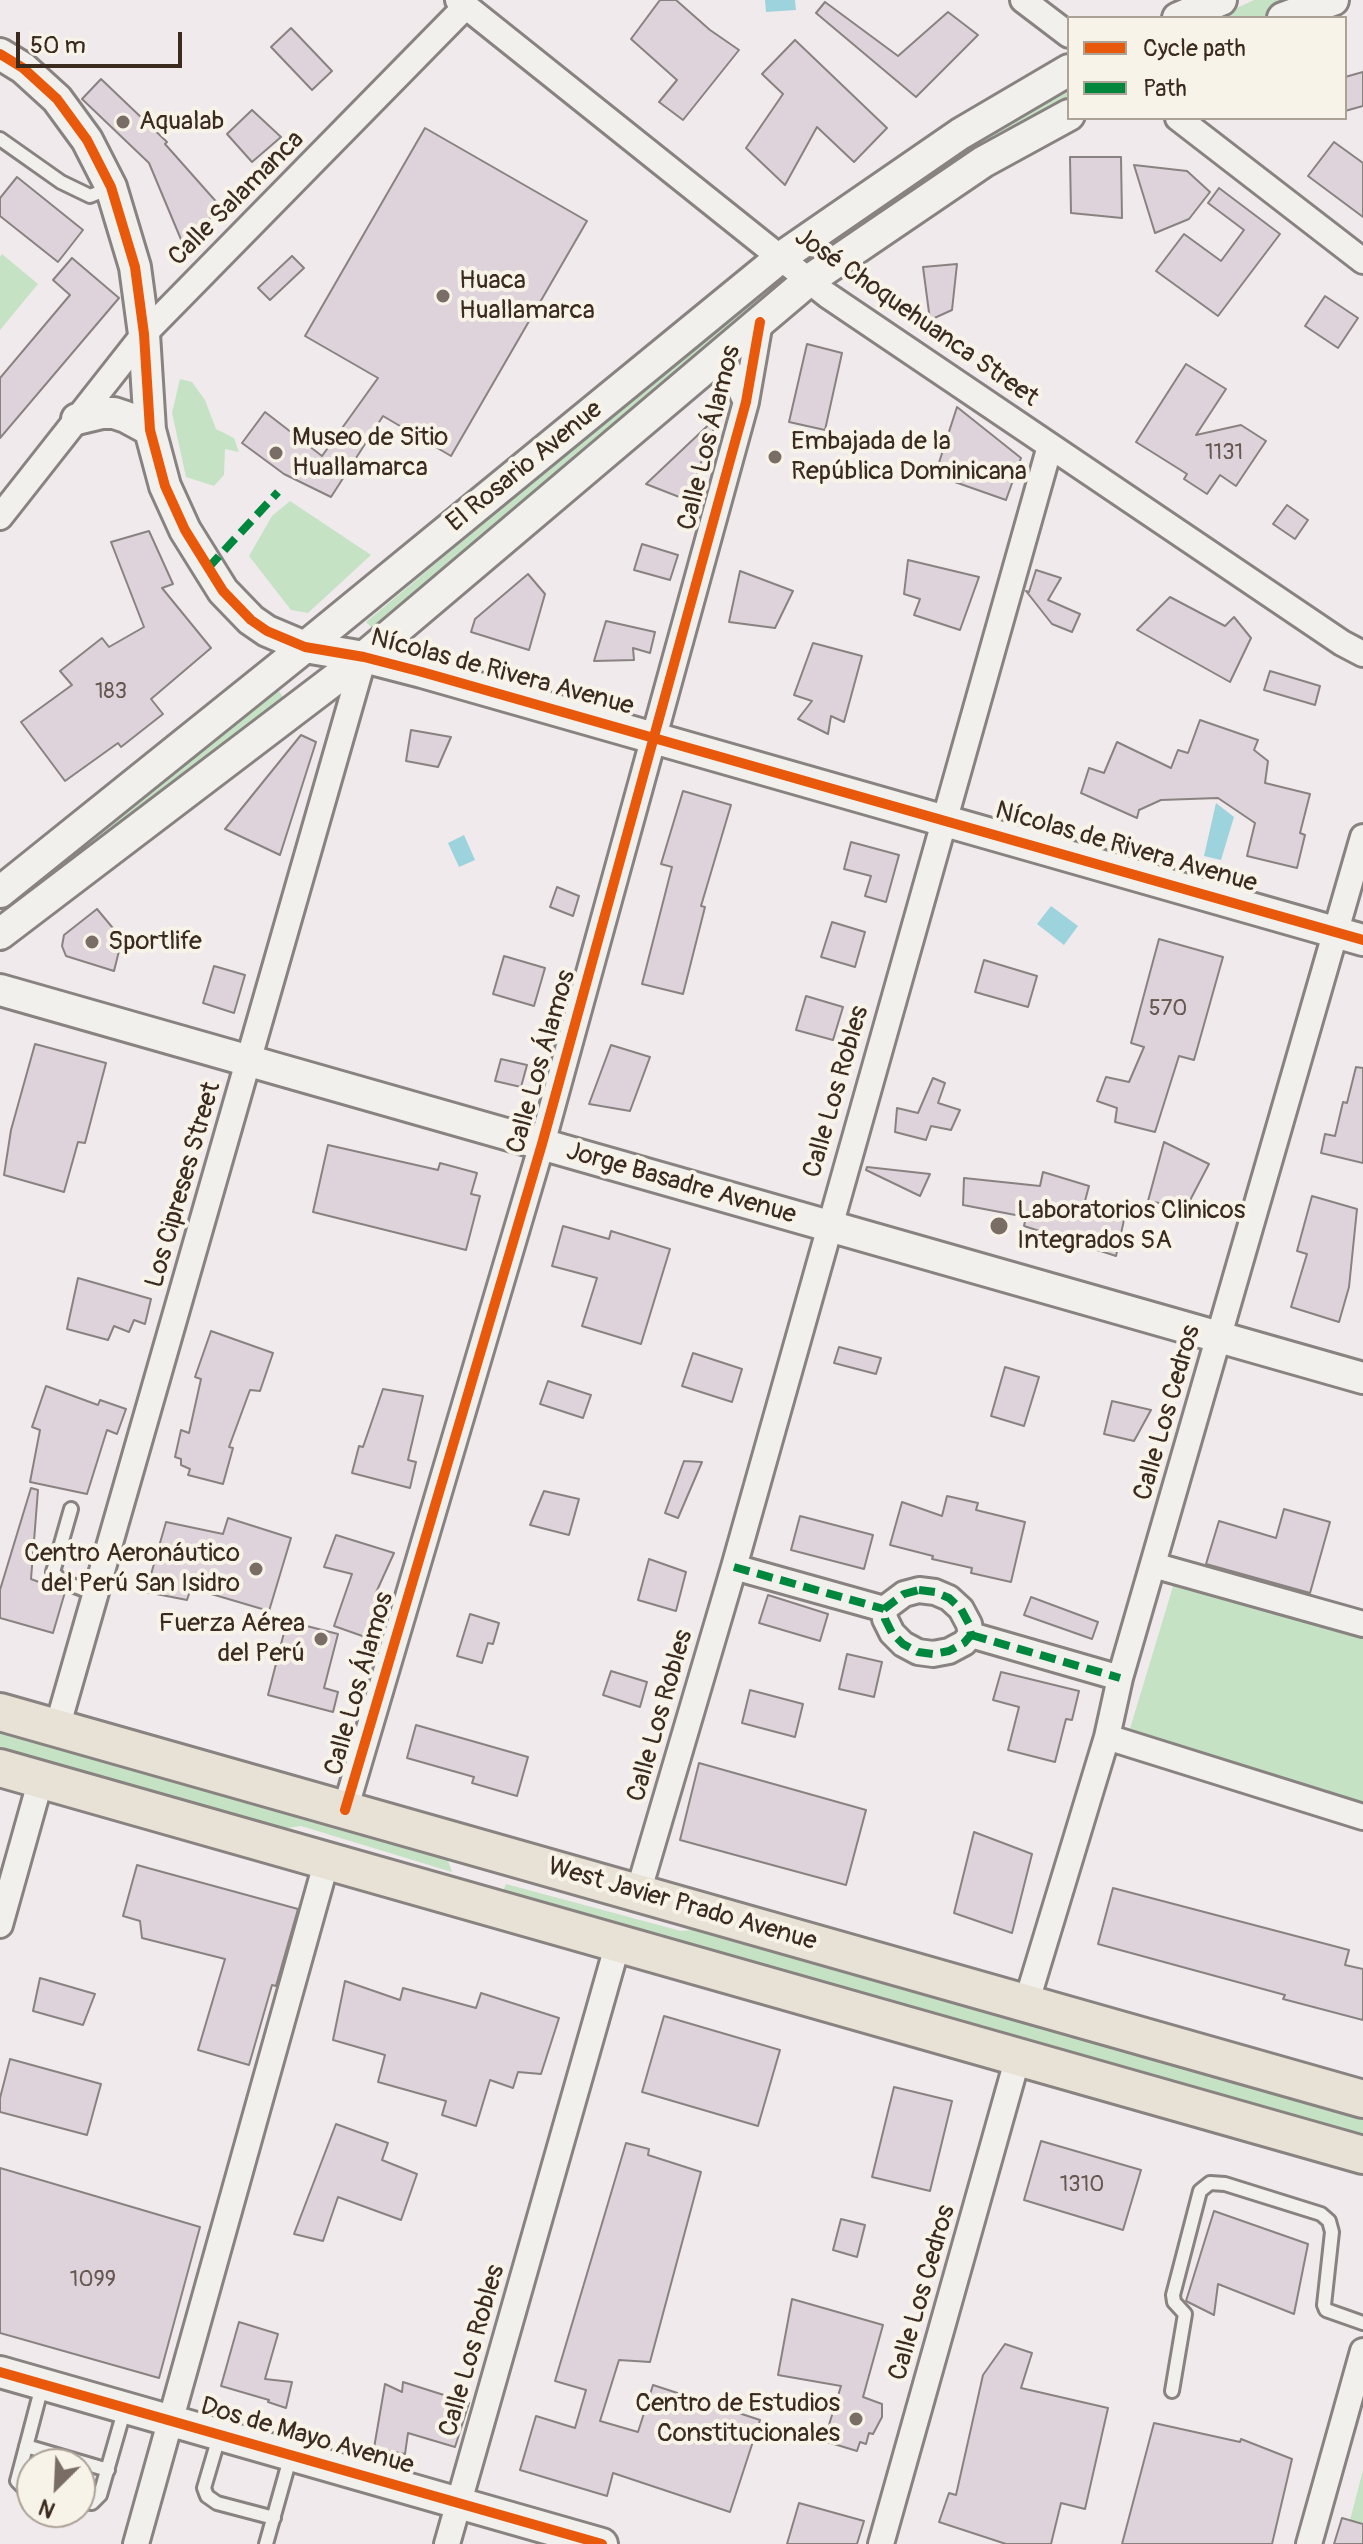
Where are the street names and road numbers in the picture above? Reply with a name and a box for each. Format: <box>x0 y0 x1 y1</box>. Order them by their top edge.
street label: Calle Salamanca <box>163 125 311 273</box>
street label: José Choquehuanca Street <box>788 222 1044 414</box>
street label: Calle Los Álamos <box>672 342 748 534</box>
street label: El Rosario Avenue <box>441 395 609 539</box>
street label: Nícolas de Rivera Avenue <box>367 623 637 723</box>
street label: Nícolas de Rivera Avenue <box>991 796 1261 900</box>
street label: Calle Los Álamos <box>501 967 583 1157</box>
street label: Calle Los Robles <box>798 1002 876 1182</box>
street label: Los Cipreses Street <box>140 1079 228 1291</box>
street label: Jorge Basadre Avenue <box>562 1136 800 1232</box>
street label: Calle Los Cedros <box>1128 1322 1208 1504</box>
street label: Calle Los Álamos <box>319 1589 401 1779</box>
street label: Calle Los Robles <box>622 1626 700 1806</box>
street label: West Javier Prado Avenue <box>544 1852 820 1958</box>
street label: Calle Los Cedros <box>883 2202 963 2384</box>
street label: Calle Los Robles <box>434 2261 512 2441</box>
street label: Dos de Mayo Avenue <box>197 2392 417 2482</box>

